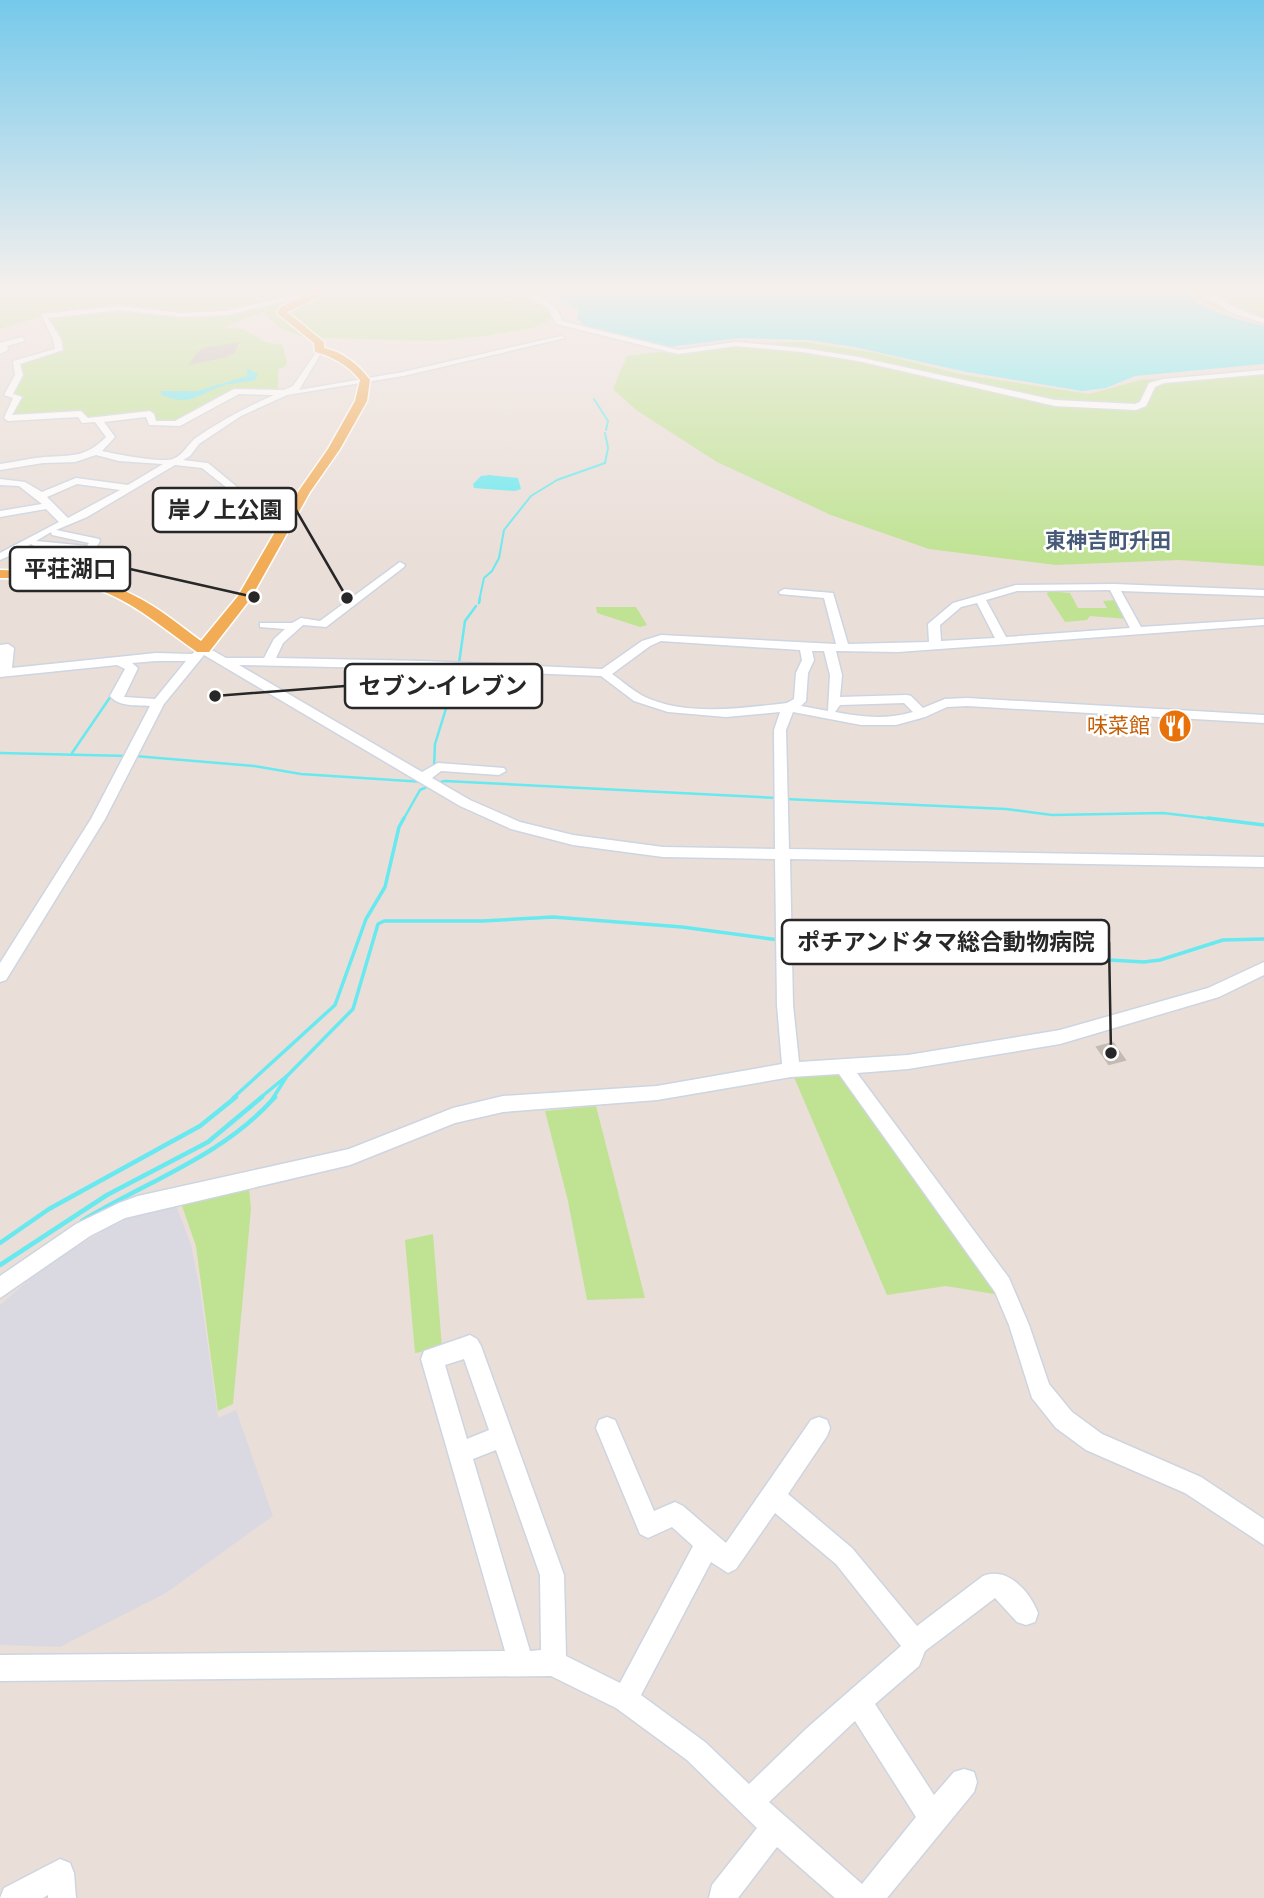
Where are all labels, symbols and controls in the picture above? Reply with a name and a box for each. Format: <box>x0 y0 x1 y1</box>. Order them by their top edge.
callout: 岸ノ上公園 <box>153 488 296 532</box>
text: 岸ノ上公園 <box>168 494 283 527</box>
district label: 東神吉町升田 <box>1045 526 1171 556</box>
callout: 平荘湖口 <box>10 547 130 591</box>
text: 平荘湖口 <box>24 553 116 586</box>
callout: セブン-イレブン <box>345 664 542 708</box>
text: セブン-イレブン <box>359 670 527 703</box>
restaurant icon: 味菜館 <box>1156 707 1194 745</box>
place label: 味菜館 <box>1087 711 1150 741</box>
callout: ポチアンドタマ総合動物病院 <box>782 920 1109 964</box>
text: ポチアンドタマ総合動物病院 <box>797 926 1095 959</box>

